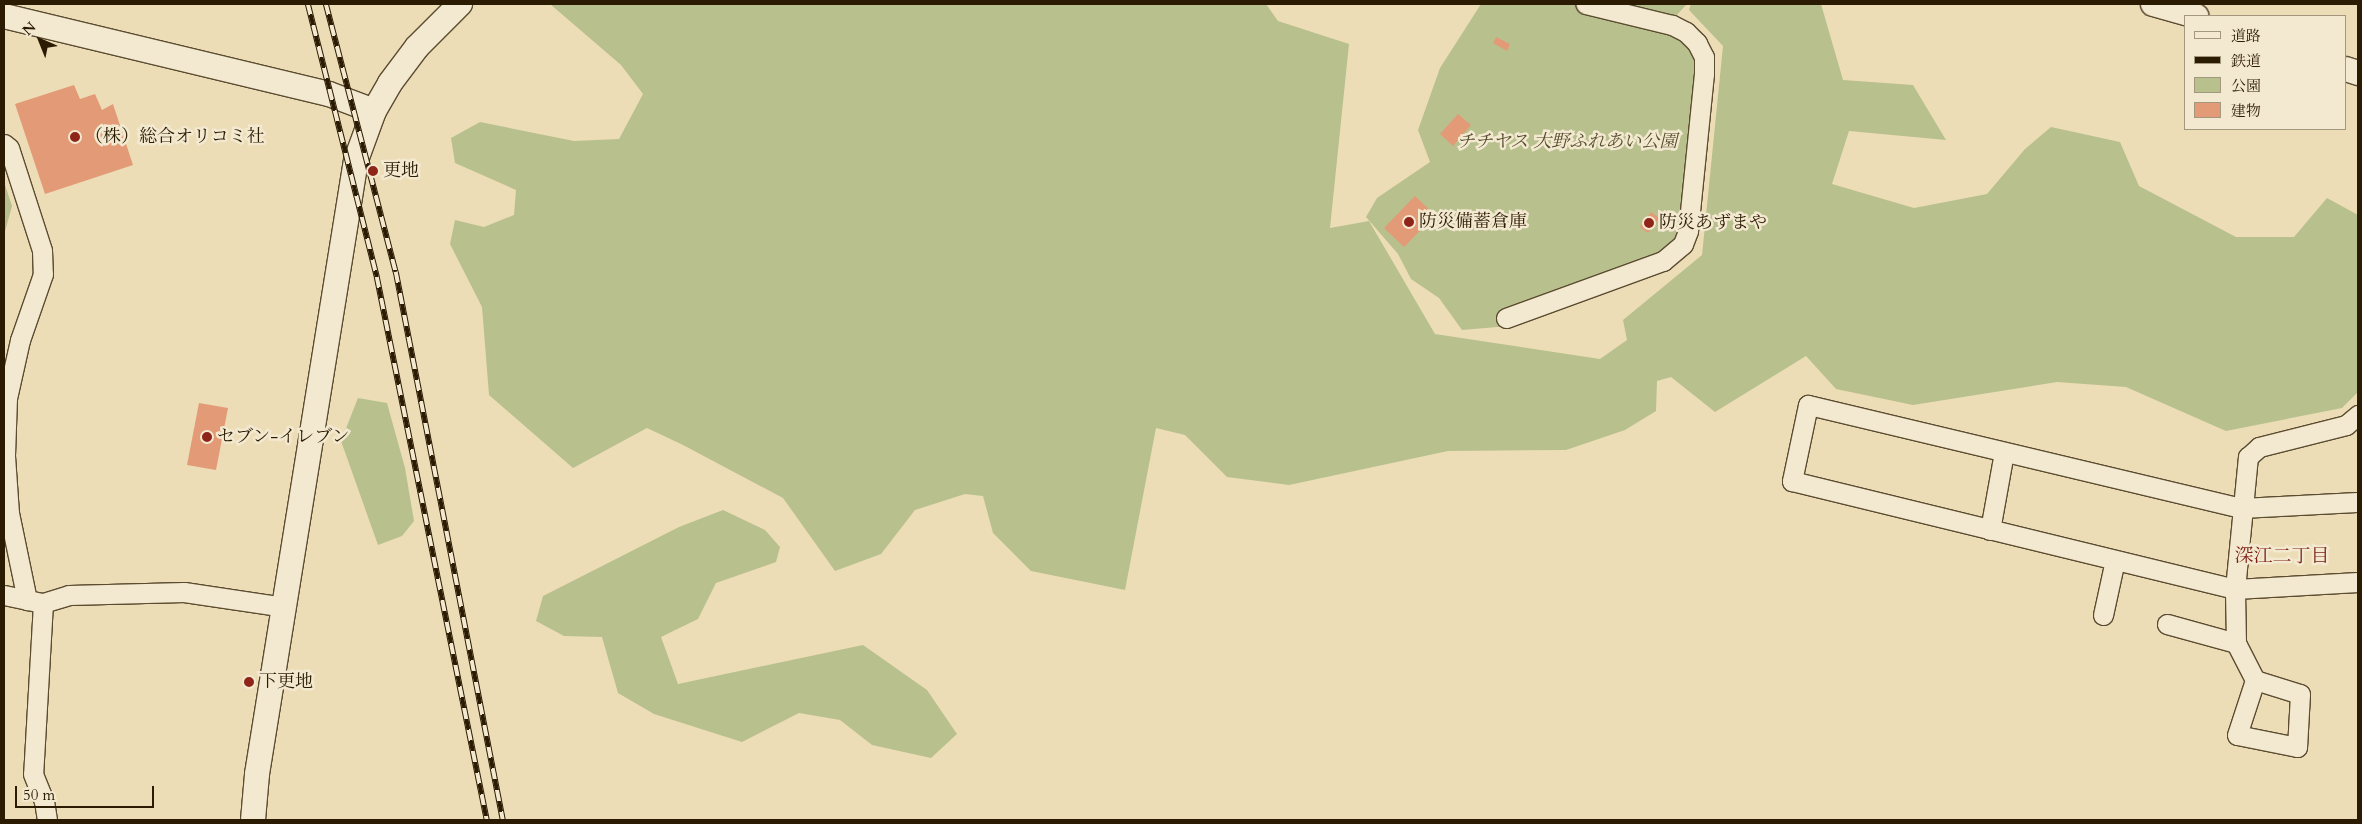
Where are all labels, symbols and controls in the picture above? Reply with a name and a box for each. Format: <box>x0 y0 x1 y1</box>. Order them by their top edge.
north arrow <box>15 15 65 65</box>
legend <box>2184 15 2347 130</box>
text: N <box>18 18 40 40</box>
text: 道路 <box>2231 26 2261 46</box>
text: 鉄道 <box>2231 51 2261 71</box>
text: 公園 <box>2231 76 2261 96</box>
text: 建物 <box>2231 101 2261 121</box>
place label: （株）総合オリコミ社 <box>85 126 265 148</box>
marker: （株）総合オリコミ社 <box>69 131 81 143</box>
park label: チチヤス 大野ふれあい公園 <box>1456 131 1678 153</box>
place label: 更地 <box>383 160 419 182</box>
marker: 更地 <box>367 165 379 177</box>
place label: 防災備蓄倉庫 <box>1419 211 1527 233</box>
place label: 防災あずまや <box>1659 212 1767 234</box>
marker: 防災備蓄倉庫 <box>1403 216 1415 228</box>
marker: 防災あずまや <box>1643 217 1655 229</box>
place label: セブン-イレブン <box>217 426 351 448</box>
marker: セブン-イレブン <box>201 431 213 443</box>
district label: 深江二丁目 <box>2235 546 2329 568</box>
place label: 下更地 <box>259 671 313 693</box>
marker: 下更地 <box>243 676 255 688</box>
scale bar <box>18 776 156 808</box>
text: 50 m <box>23 785 55 805</box>

